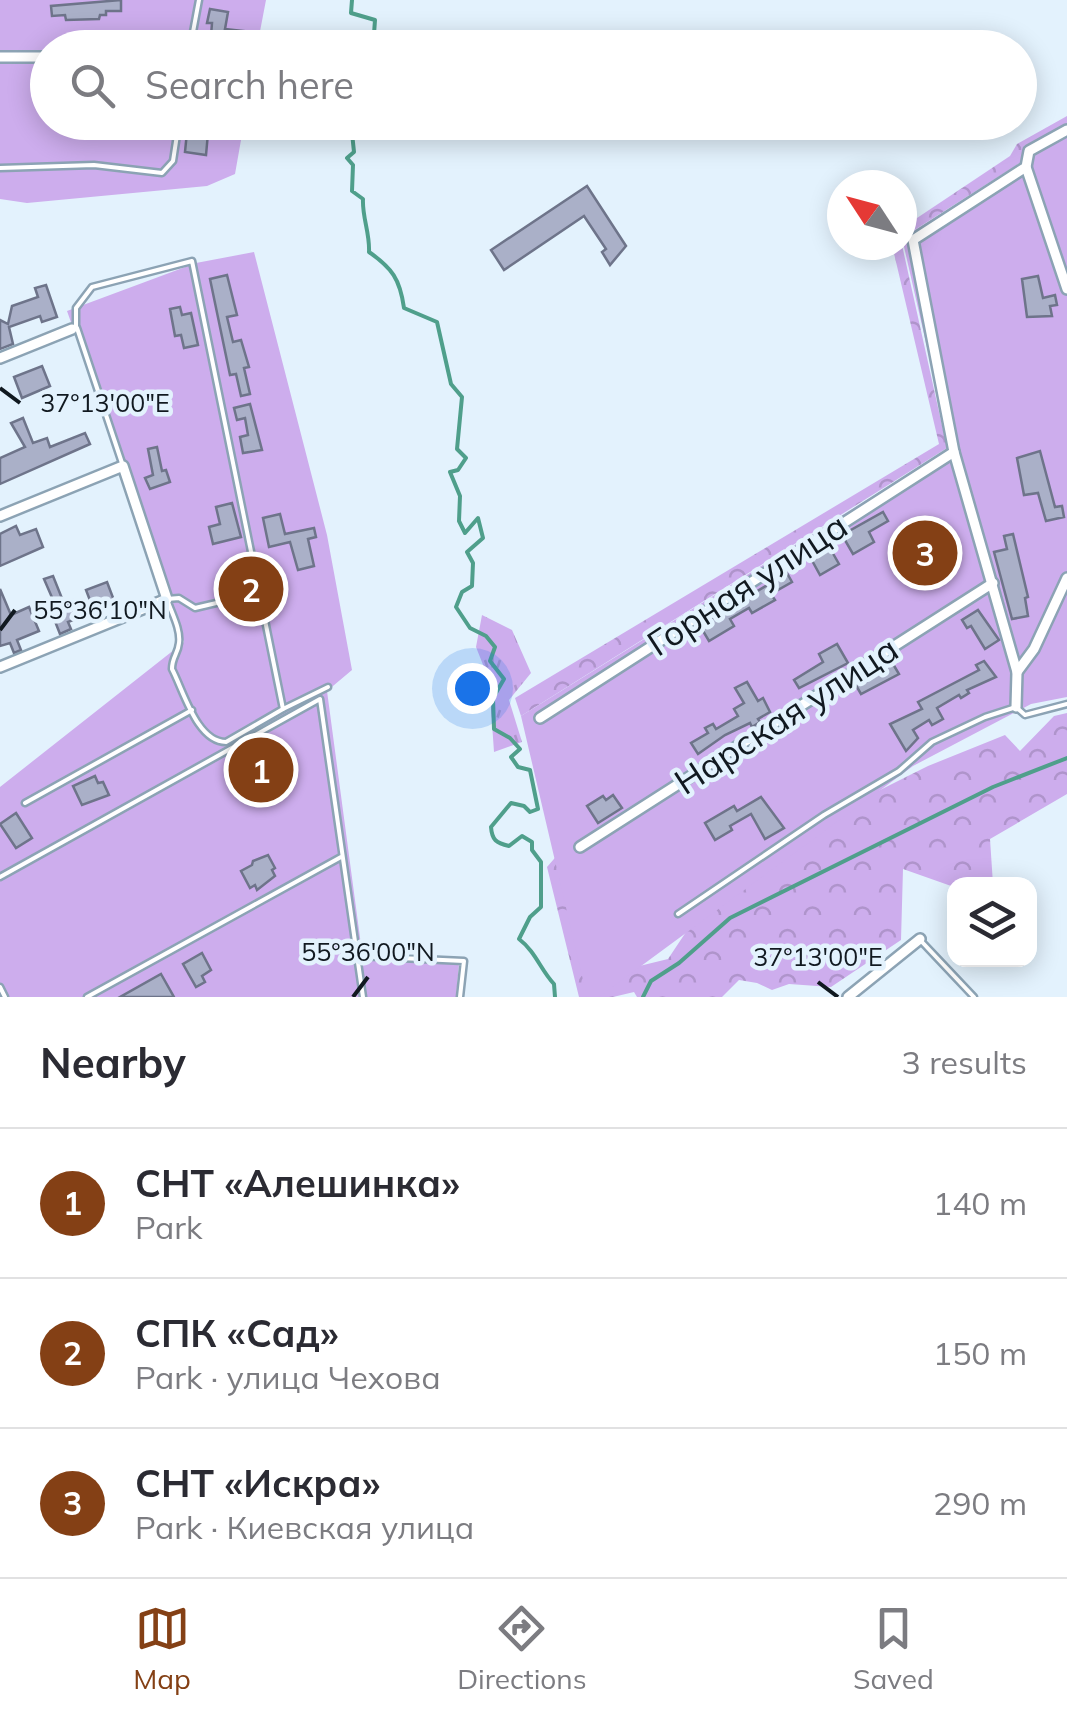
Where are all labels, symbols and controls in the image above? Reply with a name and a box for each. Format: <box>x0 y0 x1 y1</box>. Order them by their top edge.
search box <box>30 30 1037 140</box>
icon: search <box>65 58 120 113</box>
text: Search here <box>145 61 354 109</box>
north arrow <box>827 170 917 260</box>
text: 37°13'00"E <box>40 387 170 418</box>
street label: Горная улица <box>639 503 855 665</box>
pin: 3 <box>892 516 958 590</box>
pin: 2 <box>218 552 284 626</box>
text: 55°36'10"N <box>33 594 167 625</box>
street label: Нарская улица <box>666 626 906 804</box>
your location <box>447 663 498 714</box>
pin: 1 <box>228 732 294 808</box>
map controls <box>947 877 1037 967</box>
button: layers <box>947 877 1037 967</box>
text: 55°36'00"N <box>301 936 435 967</box>
text: 37°13'00"E <box>753 941 883 972</box>
text: Nearby <box>40 1036 186 1089</box>
text: 3 results <box>902 1042 1027 1082</box>
text: СНТ «Алешинка» <box>135 1159 460 1207</box>
text: 1 <box>63 1183 82 1223</box>
text: 140 m <box>933 1183 1027 1223</box>
text: Park <box>135 1207 202 1247</box>
text: СПК «Сад» <box>135 1309 339 1357</box>
text: 2 <box>63 1333 82 1373</box>
text: 150 m <box>933 1333 1027 1373</box>
text: Park · улица Чехова <box>135 1357 441 1397</box>
text: СНТ «Искра» <box>135 1459 380 1507</box>
text: 3 <box>63 1483 82 1523</box>
text: 290 m <box>933 1483 1027 1523</box>
text: Park · Киевская улица <box>135 1507 474 1547</box>
tab: Map <box>133 1601 191 1696</box>
tab: Directions <box>457 1601 587 1696</box>
tab: Saved <box>853 1601 934 1696</box>

